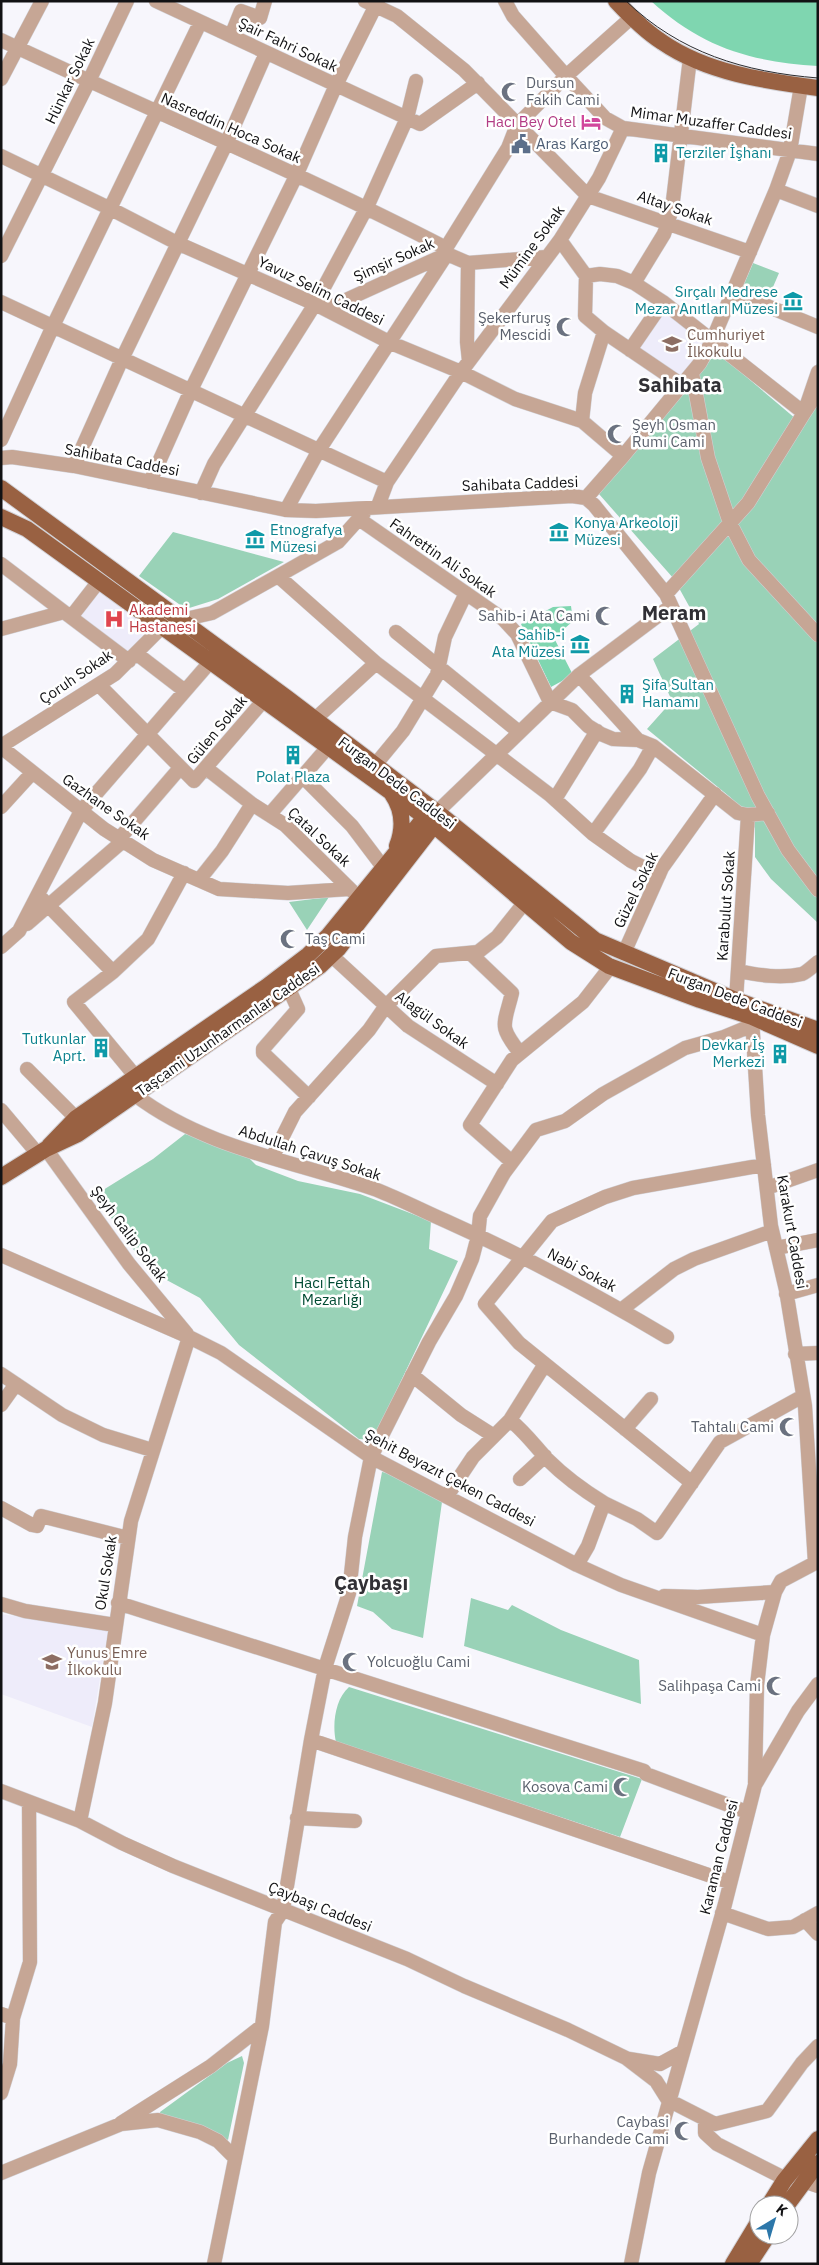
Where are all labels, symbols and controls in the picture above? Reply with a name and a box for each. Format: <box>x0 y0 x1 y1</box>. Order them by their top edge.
street label: Şair Fahri Sokak <box>235 13 341 76</box>
street label: Hünkar Sokak <box>41 35 99 127</box>
place label: Dursun Fakih Cami <box>526 73 600 109</box>
mosque icon: Dursun Fakih Cami <box>500 81 522 103</box>
street label: Nasreddin Hoca Sokak <box>158 88 304 167</box>
street label: Mimar Muzaffer Caddesi <box>629 102 793 143</box>
hotel icon: Hacı Bey Otel <box>580 111 602 133</box>
place label: Hacı Bey Otel <box>485 112 576 131</box>
public building icon: Aras Kargo <box>510 133 532 155</box>
place label: Aras Kargo <box>536 134 609 153</box>
building icon: Terziler İşhanı <box>650 142 672 164</box>
place label: Terziler İşhanı <box>676 143 772 162</box>
street label: Altay Sokak <box>635 186 716 229</box>
street label: Mümine Sokak <box>495 201 568 292</box>
street label: Şimşir Sokak <box>350 233 437 286</box>
street label: Yavuz Selim Caddesi <box>255 252 387 329</box>
place label: Sırçalı Medrese Mezar Anıtları Müzesi <box>635 282 778 318</box>
museum icon: Sırçalı Medrese Mezar Anıtları Müzesi <box>782 290 804 312</box>
place label: Şekerfuruş Mescidi <box>478 308 551 344</box>
mosque icon: Şekerfuruş Mescidi <box>555 316 577 338</box>
place label: Cumhuriyet İlkokulu <box>687 325 765 361</box>
school or university icon: Cumhuriyet İlkokulu <box>661 333 683 355</box>
district label: Sahibata <box>638 371 722 398</box>
place label: Şeyh Osman Rumi Cami <box>632 415 716 451</box>
mosque icon: Şeyh Osman Rumi Cami <box>606 423 628 445</box>
street label: Sahibata Caddesi <box>63 439 181 480</box>
street label: Sahibata Caddesi <box>461 472 579 495</box>
place label: Konya Arkeoloji Müzesi <box>574 513 678 549</box>
street label: Fahrettin Ali Sokak <box>386 514 500 602</box>
place label: Etnografya Müzesi <box>270 520 343 556</box>
museum icon: Konya Arkeoloji Müzesi <box>548 521 570 543</box>
museum icon: Etnografya Müzesi <box>244 528 266 550</box>
district label: Meram <box>642 599 706 626</box>
place label: Akademi Hastanesi <box>129 600 196 636</box>
mosque icon: Sahib-i Ata Cami <box>594 605 616 627</box>
place label: Sahib-i Ata Cami <box>478 606 590 625</box>
hospital icon: Akademi Hastanesi <box>103 608 125 630</box>
place label: Sahib-i Ata Müzesi <box>492 625 565 661</box>
museum icon: Sahib-i Ata Müzesi <box>569 633 591 655</box>
street label: Çoruh Sokak <box>35 645 116 708</box>
place label: Şifa Sultan Hamamı <box>642 675 714 711</box>
building icon: Şifa Sultan Hamamı <box>616 683 638 705</box>
street label: Gülen Sokak <box>182 691 251 768</box>
street label: Furgan Dede Caddesi <box>335 732 460 833</box>
building icon: Polat Plaza <box>282 744 304 766</box>
place label: Polat Plaza <box>256 767 330 786</box>
street label: Gazhane Sokak <box>59 769 154 844</box>
street label: Çatal Sokak <box>284 803 355 871</box>
street label: Güzel Sokak <box>609 848 662 931</box>
street label: Karabulut Sokak <box>712 850 739 962</box>
mosque icon: Taş Cami <box>279 928 301 950</box>
place label: Taş Cami <box>305 929 366 948</box>
street label: Taşcami Uzunharmanlar Caddesi <box>132 959 323 1100</box>
street label: Furgan Dede Caddesi <box>665 963 805 1032</box>
street label: Alagül Sokak <box>392 986 473 1053</box>
place label: Tutkunlar Aprt. <box>22 1029 86 1065</box>
place label: Devkar İş Merkezi <box>701 1035 765 1071</box>
building icon: Tutkunlar Aprt. <box>90 1037 112 1059</box>
building icon: Devkar İş Merkezi <box>769 1043 791 1065</box>
street label: Abdullah Çavuş Sokak <box>237 1121 384 1185</box>
street label: Karakurt Caddesi <box>773 1173 812 1290</box>
street label: Şeyh Galip Sokak <box>87 1182 172 1286</box>
street label: Nabi Sokak <box>544 1243 620 1296</box>
park label: Hacı Fettah Mezarlığı <box>294 1273 370 1309</box>
mosque icon: Tahtalı Cami <box>778 1416 800 1438</box>
place label: Tahtalı Cami <box>691 1417 774 1436</box>
street label: Şehit Beyazıt Çeken Caddesi <box>362 1425 539 1531</box>
street label: Okul Sokak <box>90 1534 121 1612</box>
district label: Çaybaşı <box>334 1569 408 1596</box>
place label: Yunus Emre İlkokulu <box>67 1643 147 1679</box>
school or university icon: Yunus Emre İlkokulu <box>41 1651 63 1673</box>
mosque icon: Yolcuoğlu Cami <box>341 1651 363 1673</box>
place label: Yolcuoğlu Cami <box>367 1652 470 1671</box>
mosque icon: Salihpaşa Cami <box>765 1675 787 1697</box>
place label: Salihpaşa Cami <box>658 1676 761 1695</box>
mosque icon: Kosova Cami <box>612 1776 634 1798</box>
place label: Kosova Cami <box>522 1777 608 1796</box>
street label: Karaman Caddesi <box>695 1797 742 1916</box>
street label: Çaybaşı Caddesi <box>266 1877 375 1936</box>
place label: Caybasi Burhandede Cami <box>549 2112 669 2148</box>
mosque icon: Caybasi Burhandede Cami <box>673 2120 695 2142</box>
north arrow <box>749 2195 799 2245</box>
text: K <box>773 2200 792 2220</box>

